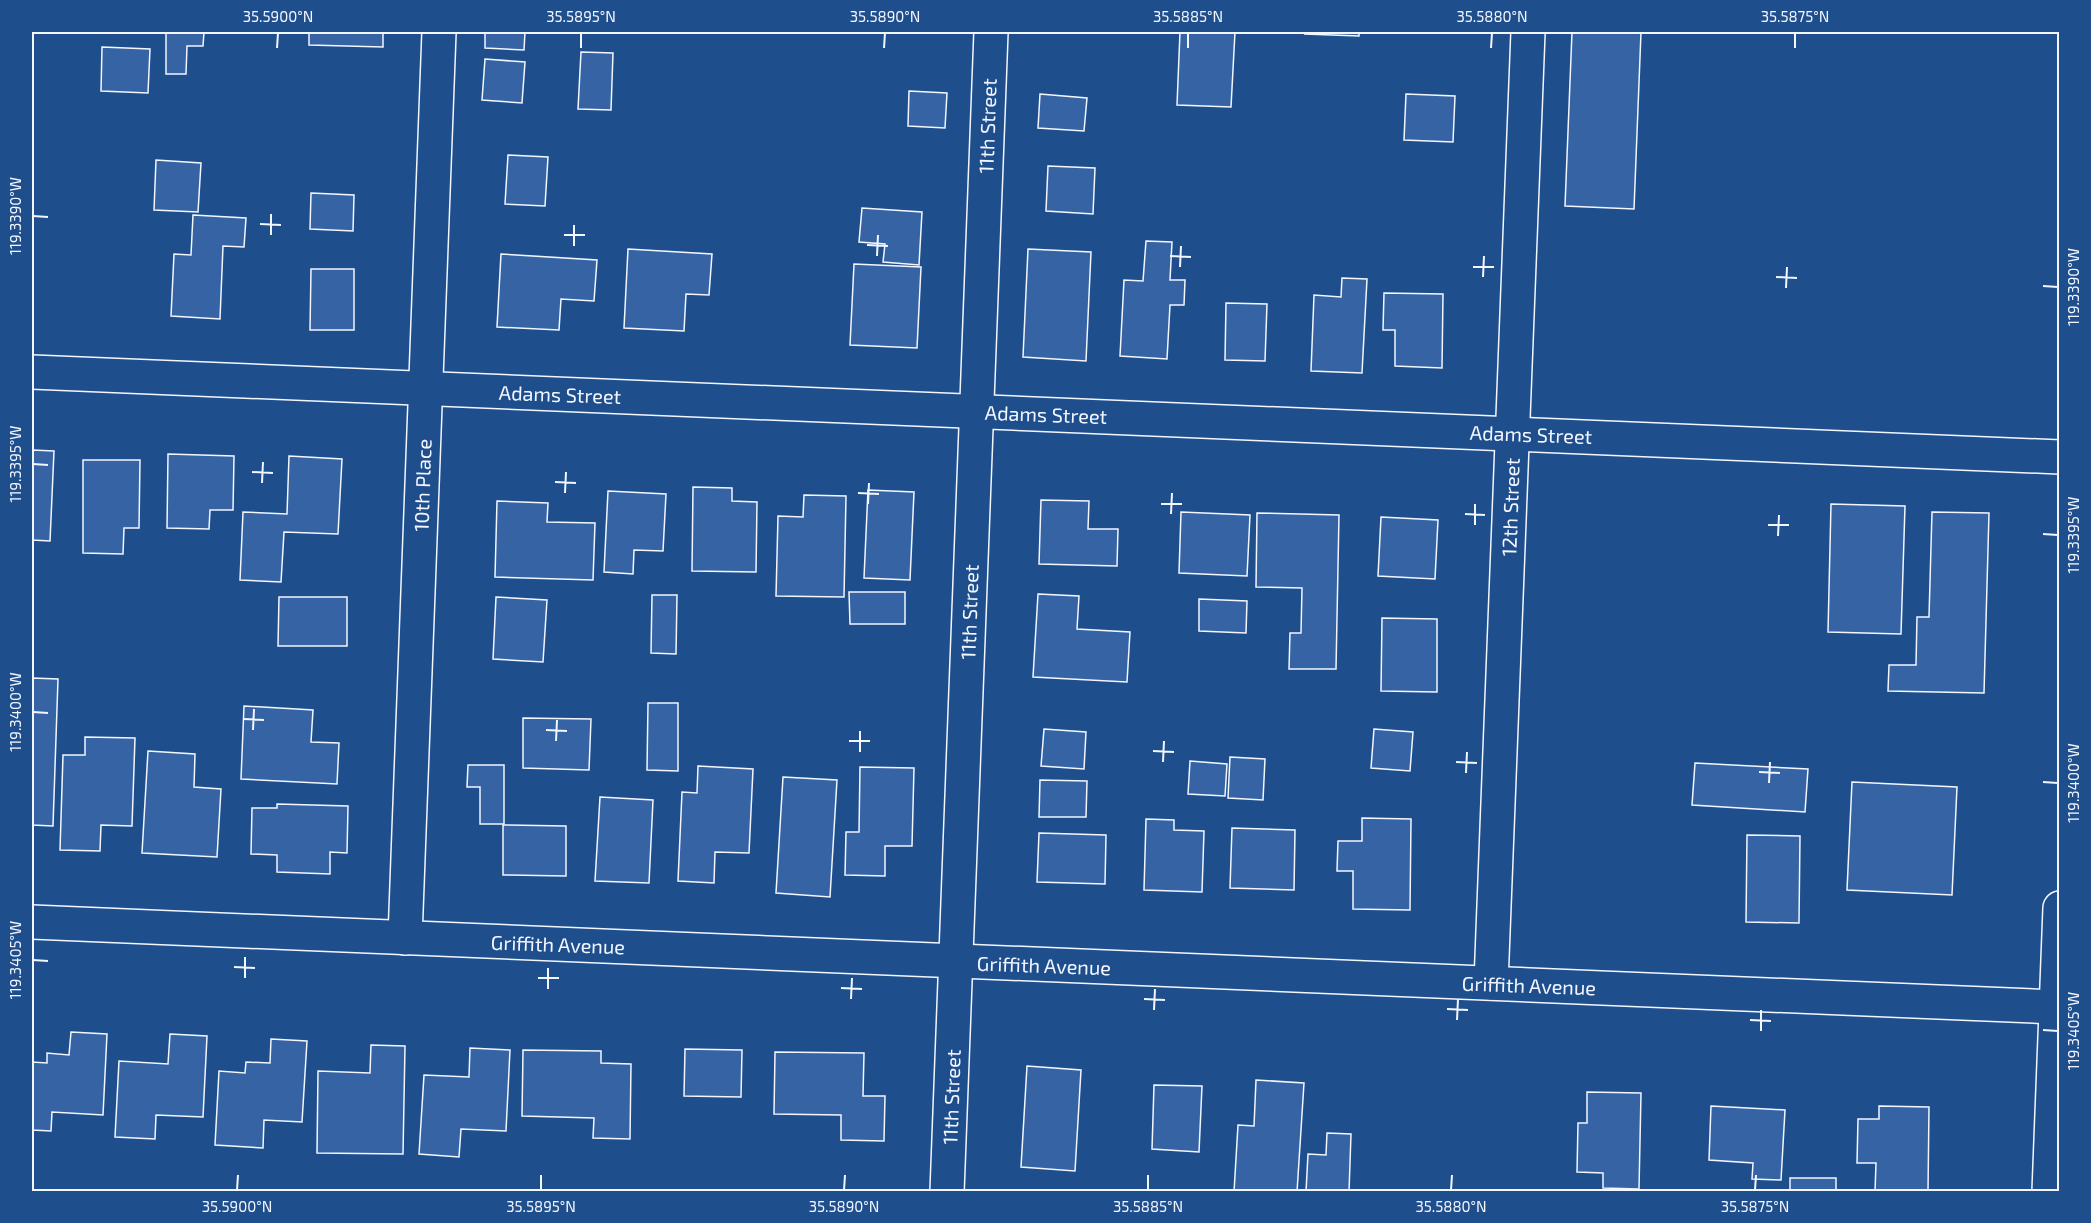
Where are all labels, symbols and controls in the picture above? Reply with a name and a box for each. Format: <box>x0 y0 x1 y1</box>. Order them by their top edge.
text: 35.5900°N <box>243 7 313 25</box>
text: 35.5895°N <box>546 7 616 25</box>
text: 35.5890°N <box>850 7 920 25</box>
text: 35.5885°N <box>1153 7 1223 25</box>
text: 35.5880°N <box>1456 7 1528 25</box>
text: 35.5875°N <box>1761 7 1829 25</box>
street label: 11th Street <box>973 78 1001 174</box>
text: 119.3390°W <box>6 177 24 255</box>
text: 119.3390°W <box>2064 248 2082 326</box>
street label: Adams Street <box>498 380 622 408</box>
street label: Adams Street <box>984 400 1108 428</box>
street label: Adams Street <box>1469 420 1593 448</box>
text: 119.3395°W <box>6 426 24 502</box>
street label: 10th Place <box>408 438 436 532</box>
street label: 12th Street <box>1496 457 1524 557</box>
text: 119.3395°W <box>2064 497 2082 573</box>
street label: 11th Street <box>955 564 983 660</box>
text: 119.3400°W <box>6 672 24 752</box>
text: 119.3400°W <box>2064 743 2082 823</box>
text: 119.3405°W <box>6 921 24 999</box>
street label: Griffith Avenue <box>490 930 626 958</box>
street label: Griffith Avenue <box>976 951 1112 979</box>
street label: Griffith Avenue <box>1461 971 1597 999</box>
text: 119.3405°W <box>2064 992 2082 1070</box>
street label: 11th Street <box>937 1049 965 1145</box>
text: 35.5900°N <box>202 1197 272 1215</box>
text: 35.5895°N <box>506 1197 576 1215</box>
text: 35.5890°N <box>809 1197 879 1215</box>
text: 35.5885°N <box>1113 1197 1183 1215</box>
text: 35.5880°N <box>1415 1197 1487 1215</box>
text: 35.5875°N <box>1721 1197 1789 1215</box>

